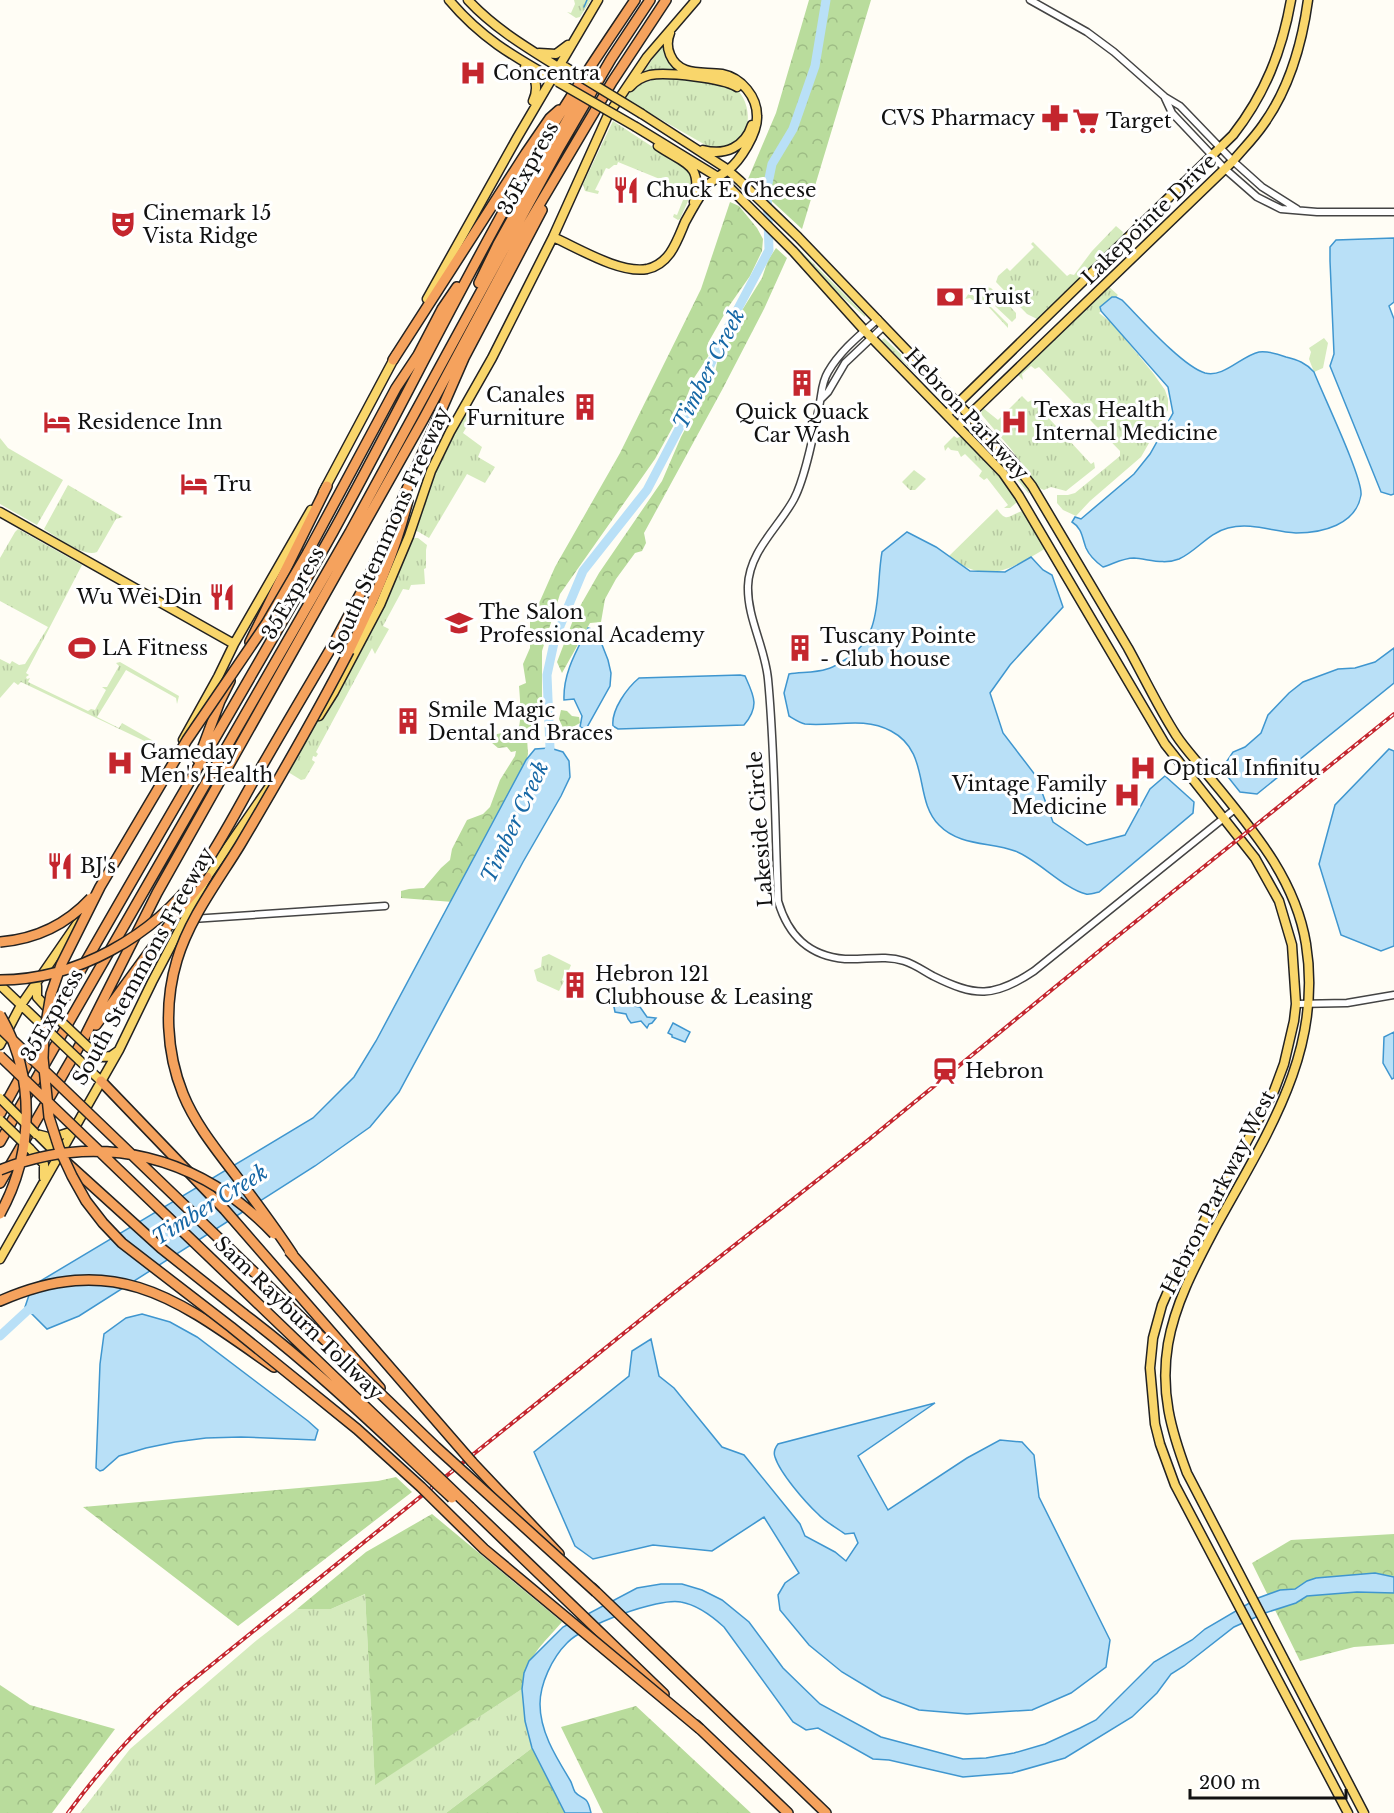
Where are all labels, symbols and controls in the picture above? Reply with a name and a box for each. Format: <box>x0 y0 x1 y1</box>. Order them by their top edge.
hospital icon: Concentra <box>458 58 488 88</box>
place label: Concentra <box>493 61 601 85</box>
pharmacy icon: CVS Pharmacy <box>1040 103 1070 133</box>
place label: CVS Pharmacy <box>881 106 1035 130</box>
supermarket icon: Target <box>1071 106 1101 136</box>
place label: Target <box>1106 109 1172 133</box>
street label: 35Express <box>493 117 563 219</box>
street label: Lakepointe Drive <box>1077 149 1221 289</box>
restaurant icon: Chuck E. Cheese <box>611 175 641 205</box>
place label: Chuck E. Cheese <box>646 178 817 202</box>
place label: Cinemark 15 Vista Ridge <box>142 201 271 248</box>
theatre icon: Cinemark 15 Vista Ridge <box>108 209 138 239</box>
bank icon: Truist <box>935 282 965 312</box>
place label: Truist <box>970 285 1031 309</box>
water label: Timber Creek <box>668 305 750 433</box>
street label: Hebron Parkway <box>900 343 1034 485</box>
building icon: Quick Quack Car Wash <box>787 368 817 398</box>
place label: Canales Furniture <box>466 383 565 430</box>
building icon: Canales Furniture <box>570 392 600 422</box>
place label: Texas Health Internal Medicine <box>1034 398 1218 445</box>
place label: Quick Quack Car Wash <box>735 400 870 447</box>
street label: South Stemmons Freeway <box>323 402 455 657</box>
hotel icon: Residence Inn <box>42 407 72 437</box>
hospital icon: Texas Health Internal Medicine <box>999 407 1029 437</box>
place label: Residence Inn <box>77 410 223 434</box>
hotel icon: Tru <box>179 469 209 499</box>
place label: Tru <box>214 472 252 496</box>
street label: 35Express <box>257 542 329 644</box>
restaurant icon: Wu Wei Din <box>207 582 237 612</box>
place label: Wu Wei Din <box>76 585 202 609</box>
place label: The Salon Professional Academy <box>479 600 705 647</box>
school or university icon: The Salon Professional Academy <box>444 608 474 638</box>
place label: Tuscany Pointe - Club house <box>820 624 976 671</box>
sports icon: LA Fitness <box>67 633 97 663</box>
building icon: Tuscany Pointe - Club house <box>785 633 815 663</box>
place label: LA Fitness <box>102 636 208 660</box>
place label: Smile Magic Dental and Braces <box>428 698 613 745</box>
building icon: Smile Magic Dental and Braces <box>393 706 423 736</box>
place label: Gameday Men's Health <box>140 740 274 787</box>
hospital icon: Gameday Men's Health <box>105 748 135 778</box>
street label: Lakeside Circle <box>743 750 777 908</box>
hospital icon: Optical Infinitu <box>1128 753 1158 783</box>
place label: Optical Infinitu <box>1163 756 1321 780</box>
water label: Timber Creek <box>475 757 555 887</box>
place label: Vintage Family Medicine <box>951 772 1107 819</box>
hospital icon: Vintage Family Medicine <box>1112 780 1142 810</box>
street label: South Stemmons Freeway <box>67 843 219 1089</box>
restaurant icon: BJ's <box>45 851 75 881</box>
place label: BJ's <box>80 854 116 878</box>
place label: Hebron 121 Clubhouse & Leasing <box>595 962 814 1009</box>
street label: 35Express <box>16 964 88 1066</box>
building icon: Hebron 121 Clubhouse & Leasing <box>560 970 590 1000</box>
station icon: Hebron <box>930 1056 960 1086</box>
place label: Hebron <box>965 1059 1044 1083</box>
street label: Hebron Parkway West <box>1156 1086 1280 1298</box>
water label: Timber Creek <box>147 1159 273 1251</box>
street label: Sam Rayburn Tollway <box>210 1231 389 1405</box>
scale bar <box>1190 1762 1346 1800</box>
text: 200 m <box>1199 1772 1260 1794</box>

